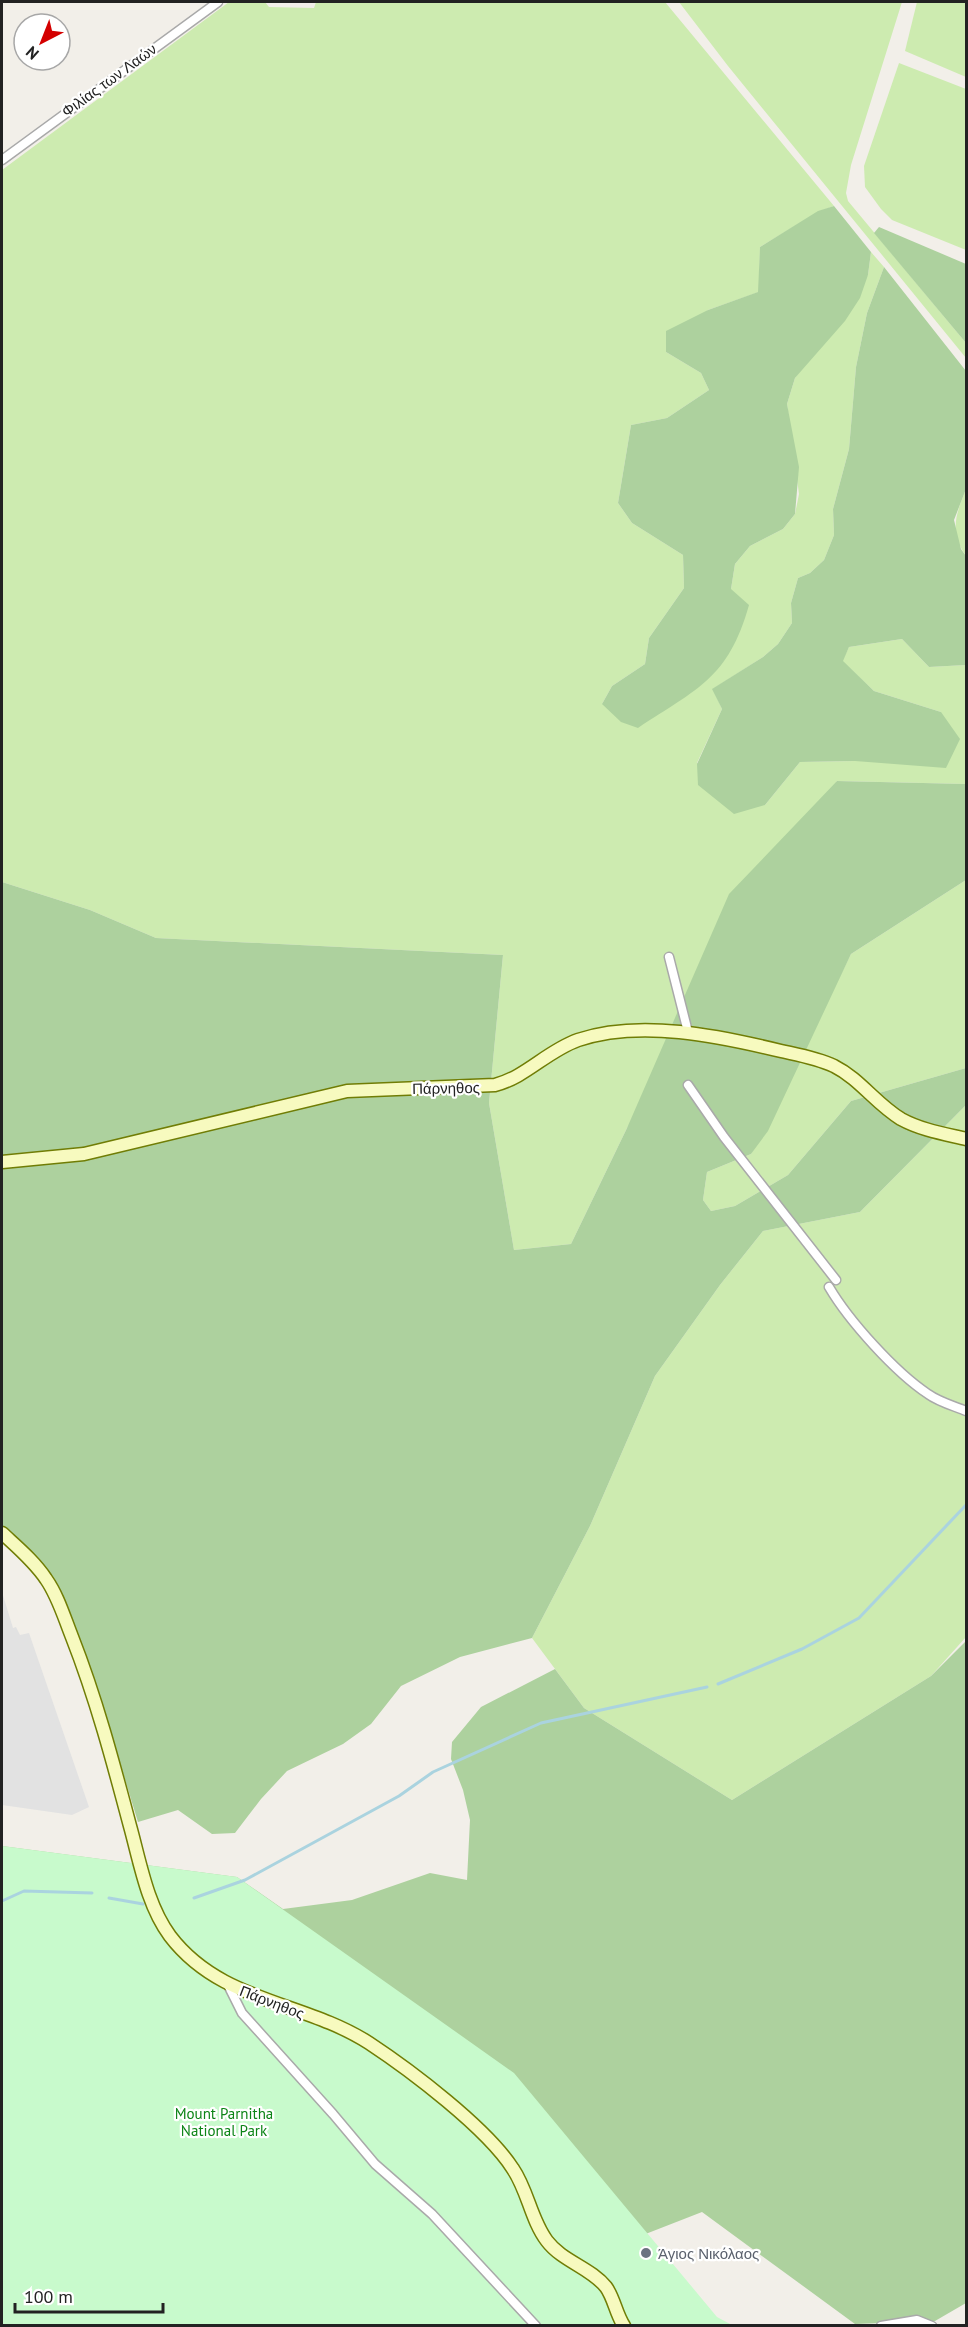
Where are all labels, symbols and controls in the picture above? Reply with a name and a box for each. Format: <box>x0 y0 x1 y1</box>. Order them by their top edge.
north arrow <box>12 12 72 72</box>
street label: Φιλίας των Λαών <box>58 39 160 121</box>
text: N <box>21 42 43 64</box>
street label: Πάρνηθος <box>412 1078 480 1098</box>
street label: Πάρνηθος <box>237 1981 307 2023</box>
park label: Mount Parnitha National Park <box>175 2104 273 2140</box>
place label: Άγιος Νικόλαος <box>658 2244 759 2263</box>
marker: Άγιος Νικόλαος <box>639 2246 653 2260</box>
scale bar <box>15 2276 164 2314</box>
text: 100 m <box>24 2285 73 2308</box>

